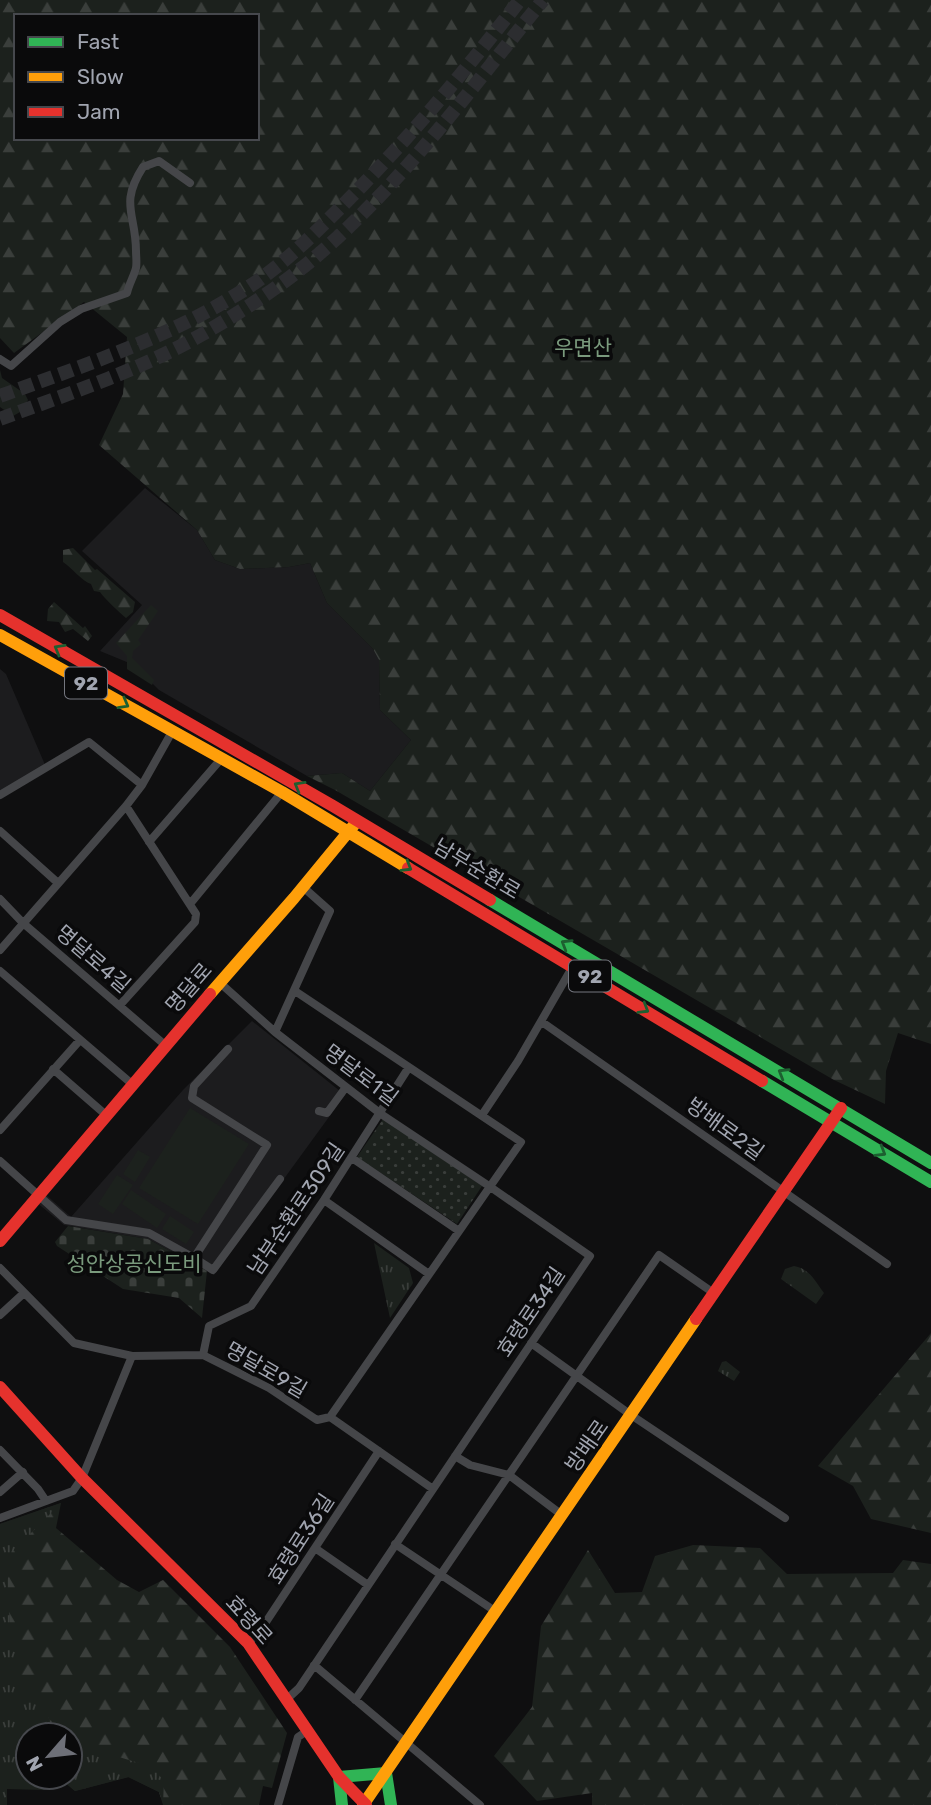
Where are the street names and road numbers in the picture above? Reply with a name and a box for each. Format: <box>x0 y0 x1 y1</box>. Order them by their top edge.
road number: 92 <box>65 668 107 698</box>
street label: 남부순환로 <box>429 833 525 904</box>
street label: 명달로4길 <box>51 920 136 998</box>
street label: 명달로 <box>160 958 217 1018</box>
road number: 92 <box>569 960 611 992</box>
street label: 명달로1길 <box>319 1039 403 1111</box>
street label: 방배로2길 <box>682 1092 769 1165</box>
street label: 남부순환로309길 <box>242 1138 349 1280</box>
street label: 효령로34길 <box>491 1262 570 1361</box>
street label: 명달로9길 <box>221 1336 311 1403</box>
street label: 방배로 <box>560 1415 613 1477</box>
street label: 효령로36길 <box>262 1489 339 1589</box>
street label: 효령로 <box>221 1590 278 1650</box>

